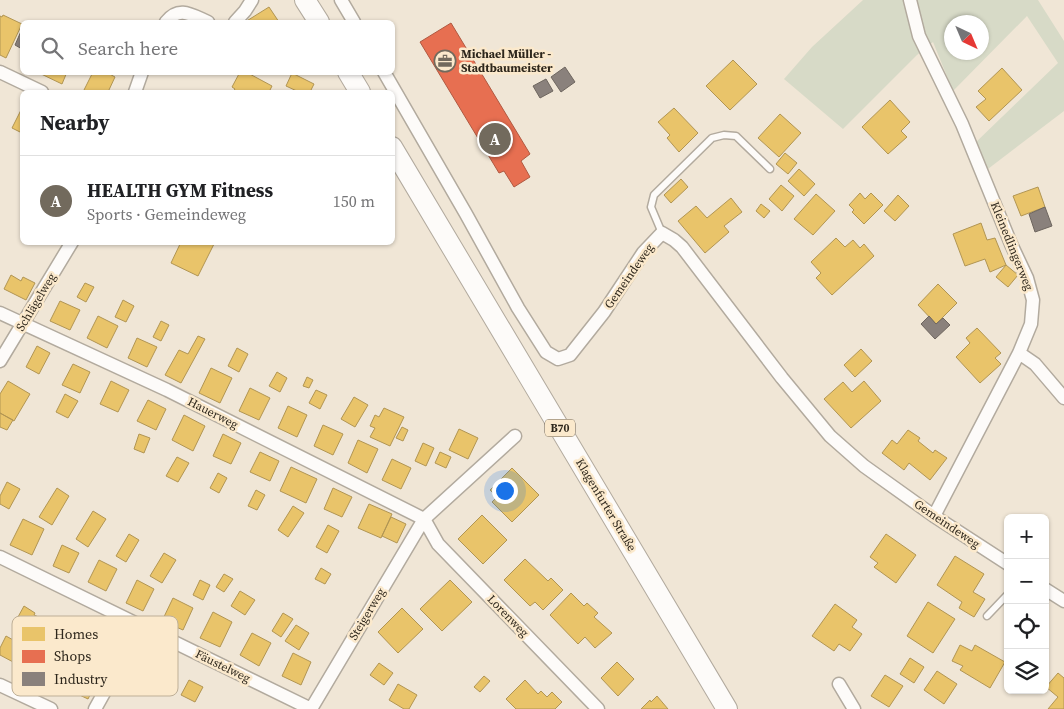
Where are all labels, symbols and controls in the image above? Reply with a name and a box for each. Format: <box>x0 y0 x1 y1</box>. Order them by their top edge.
north arrow <box>944 15 989 60</box>
search box <box>20 20 395 75</box>
icon: search <box>38 34 66 62</box>
text: Search here <box>78 35 178 61</box>
place label: Michael Müller - Stadtbaumeister <box>461 46 553 76</box>
office icon: Michael Müller - Stadtbaumeister <box>433 49 457 73</box>
text: Nearby <box>40 108 110 137</box>
pin: A <box>479 120 511 158</box>
text: HEALTH GYM Fitness <box>87 177 273 203</box>
text: A <box>51 190 61 212</box>
text: 150 m <box>333 190 375 212</box>
street label: Kleinedlingerweg <box>987 199 1037 293</box>
text: Sports · Gemeindeweg <box>87 203 246 225</box>
street label: Gemeindeweg <box>601 240 657 312</box>
street label: Schlägelweg <box>12 270 60 334</box>
street label: Hauerweg <box>185 393 241 433</box>
road number: B70 <box>545 419 575 436</box>
street label: Klagenfurter Straße <box>572 456 640 554</box>
your location <box>492 478 518 504</box>
street label: Gemeindeweg <box>911 496 983 552</box>
map controls <box>1004 514 1049 694</box>
button: + <box>1004 514 1049 559</box>
button: − <box>1004 559 1049 604</box>
street label: Steigerweg <box>345 585 389 643</box>
street label: Lorenweg <box>484 591 532 641</box>
button: locate <box>1004 604 1049 649</box>
legend <box>12 616 178 696</box>
text: Homes <box>54 624 98 644</box>
text: Shops <box>54 646 91 666</box>
street label: Fäustelweg <box>193 646 253 686</box>
button: layers <box>1004 649 1049 694</box>
text: Industry <box>54 669 108 689</box>

